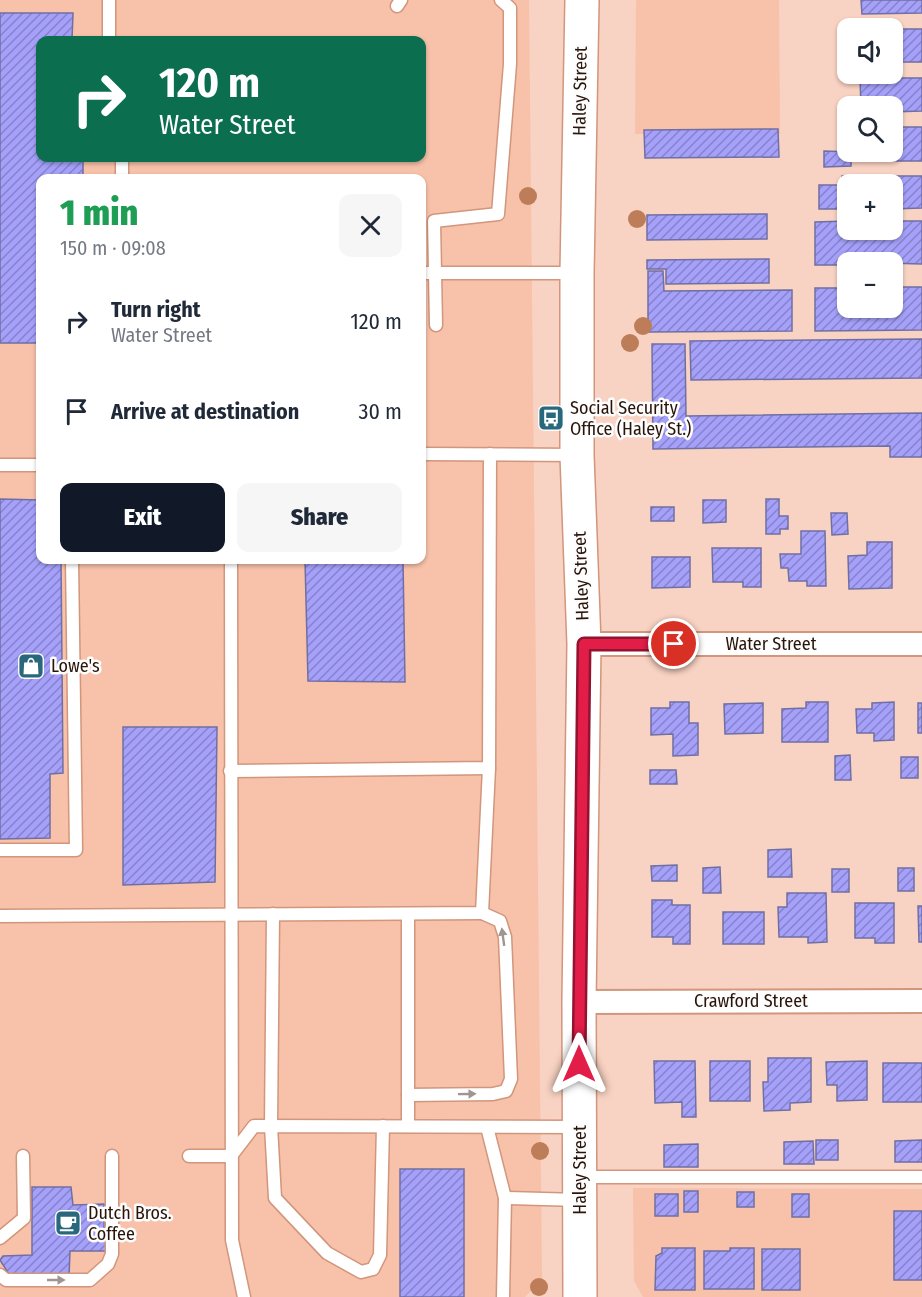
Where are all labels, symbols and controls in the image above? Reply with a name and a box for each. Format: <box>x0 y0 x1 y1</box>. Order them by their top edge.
map controls <box>837 18 903 318</box>
button: sound <box>837 18 903 84</box>
street label: Haley Street <box>568 46 592 136</box>
text: 120 m <box>159 58 260 108</box>
icon: right <box>60 60 138 138</box>
button: search <box>837 96 903 162</box>
text: Water Street <box>159 109 296 141</box>
button: + <box>837 174 903 240</box>
text: 1 min <box>60 191 138 235</box>
button: close <box>339 194 402 257</box>
text: 150 m · 09:08 <box>60 236 166 260</box>
button: − <box>837 252 903 318</box>
text: Turn right <box>111 296 200 323</box>
icon: right <box>60 305 93 338</box>
text: 120 m <box>350 308 402 335</box>
text: Water Street <box>111 323 212 347</box>
icon: arrive <box>60 395 93 428</box>
place label: Social Security Office (Haley St.) <box>570 397 691 440</box>
text: Arrive at destination <box>111 398 299 425</box>
text: 30 m <box>359 398 402 425</box>
bus stop icon: Social Security Office (Haley St.) <box>536 403 566 433</box>
button: Exit <box>60 483 225 552</box>
button: Share <box>237 483 402 552</box>
street label: Haley Street <box>568 531 594 621</box>
pin <box>648 618 699 669</box>
icon: arrive <box>657 627 690 660</box>
street label: Water Street <box>725 633 817 655</box>
shop icon: Lowe's <box>16 651 46 681</box>
place label: Lowe's <box>51 655 100 677</box>
one-way arrow <box>499 928 508 947</box>
street label: Crawford Street <box>694 990 808 1012</box>
position arrow <box>547 1032 611 1096</box>
one-way arrow <box>457 1089 476 1099</box>
street label: Haley Street <box>569 1125 591 1215</box>
place label: Dutch Bros. Coffee <box>88 1202 172 1245</box>
cafe icon: Dutch Bros. Coffee <box>53 1208 83 1238</box>
one-way arrow <box>47 1275 66 1285</box>

